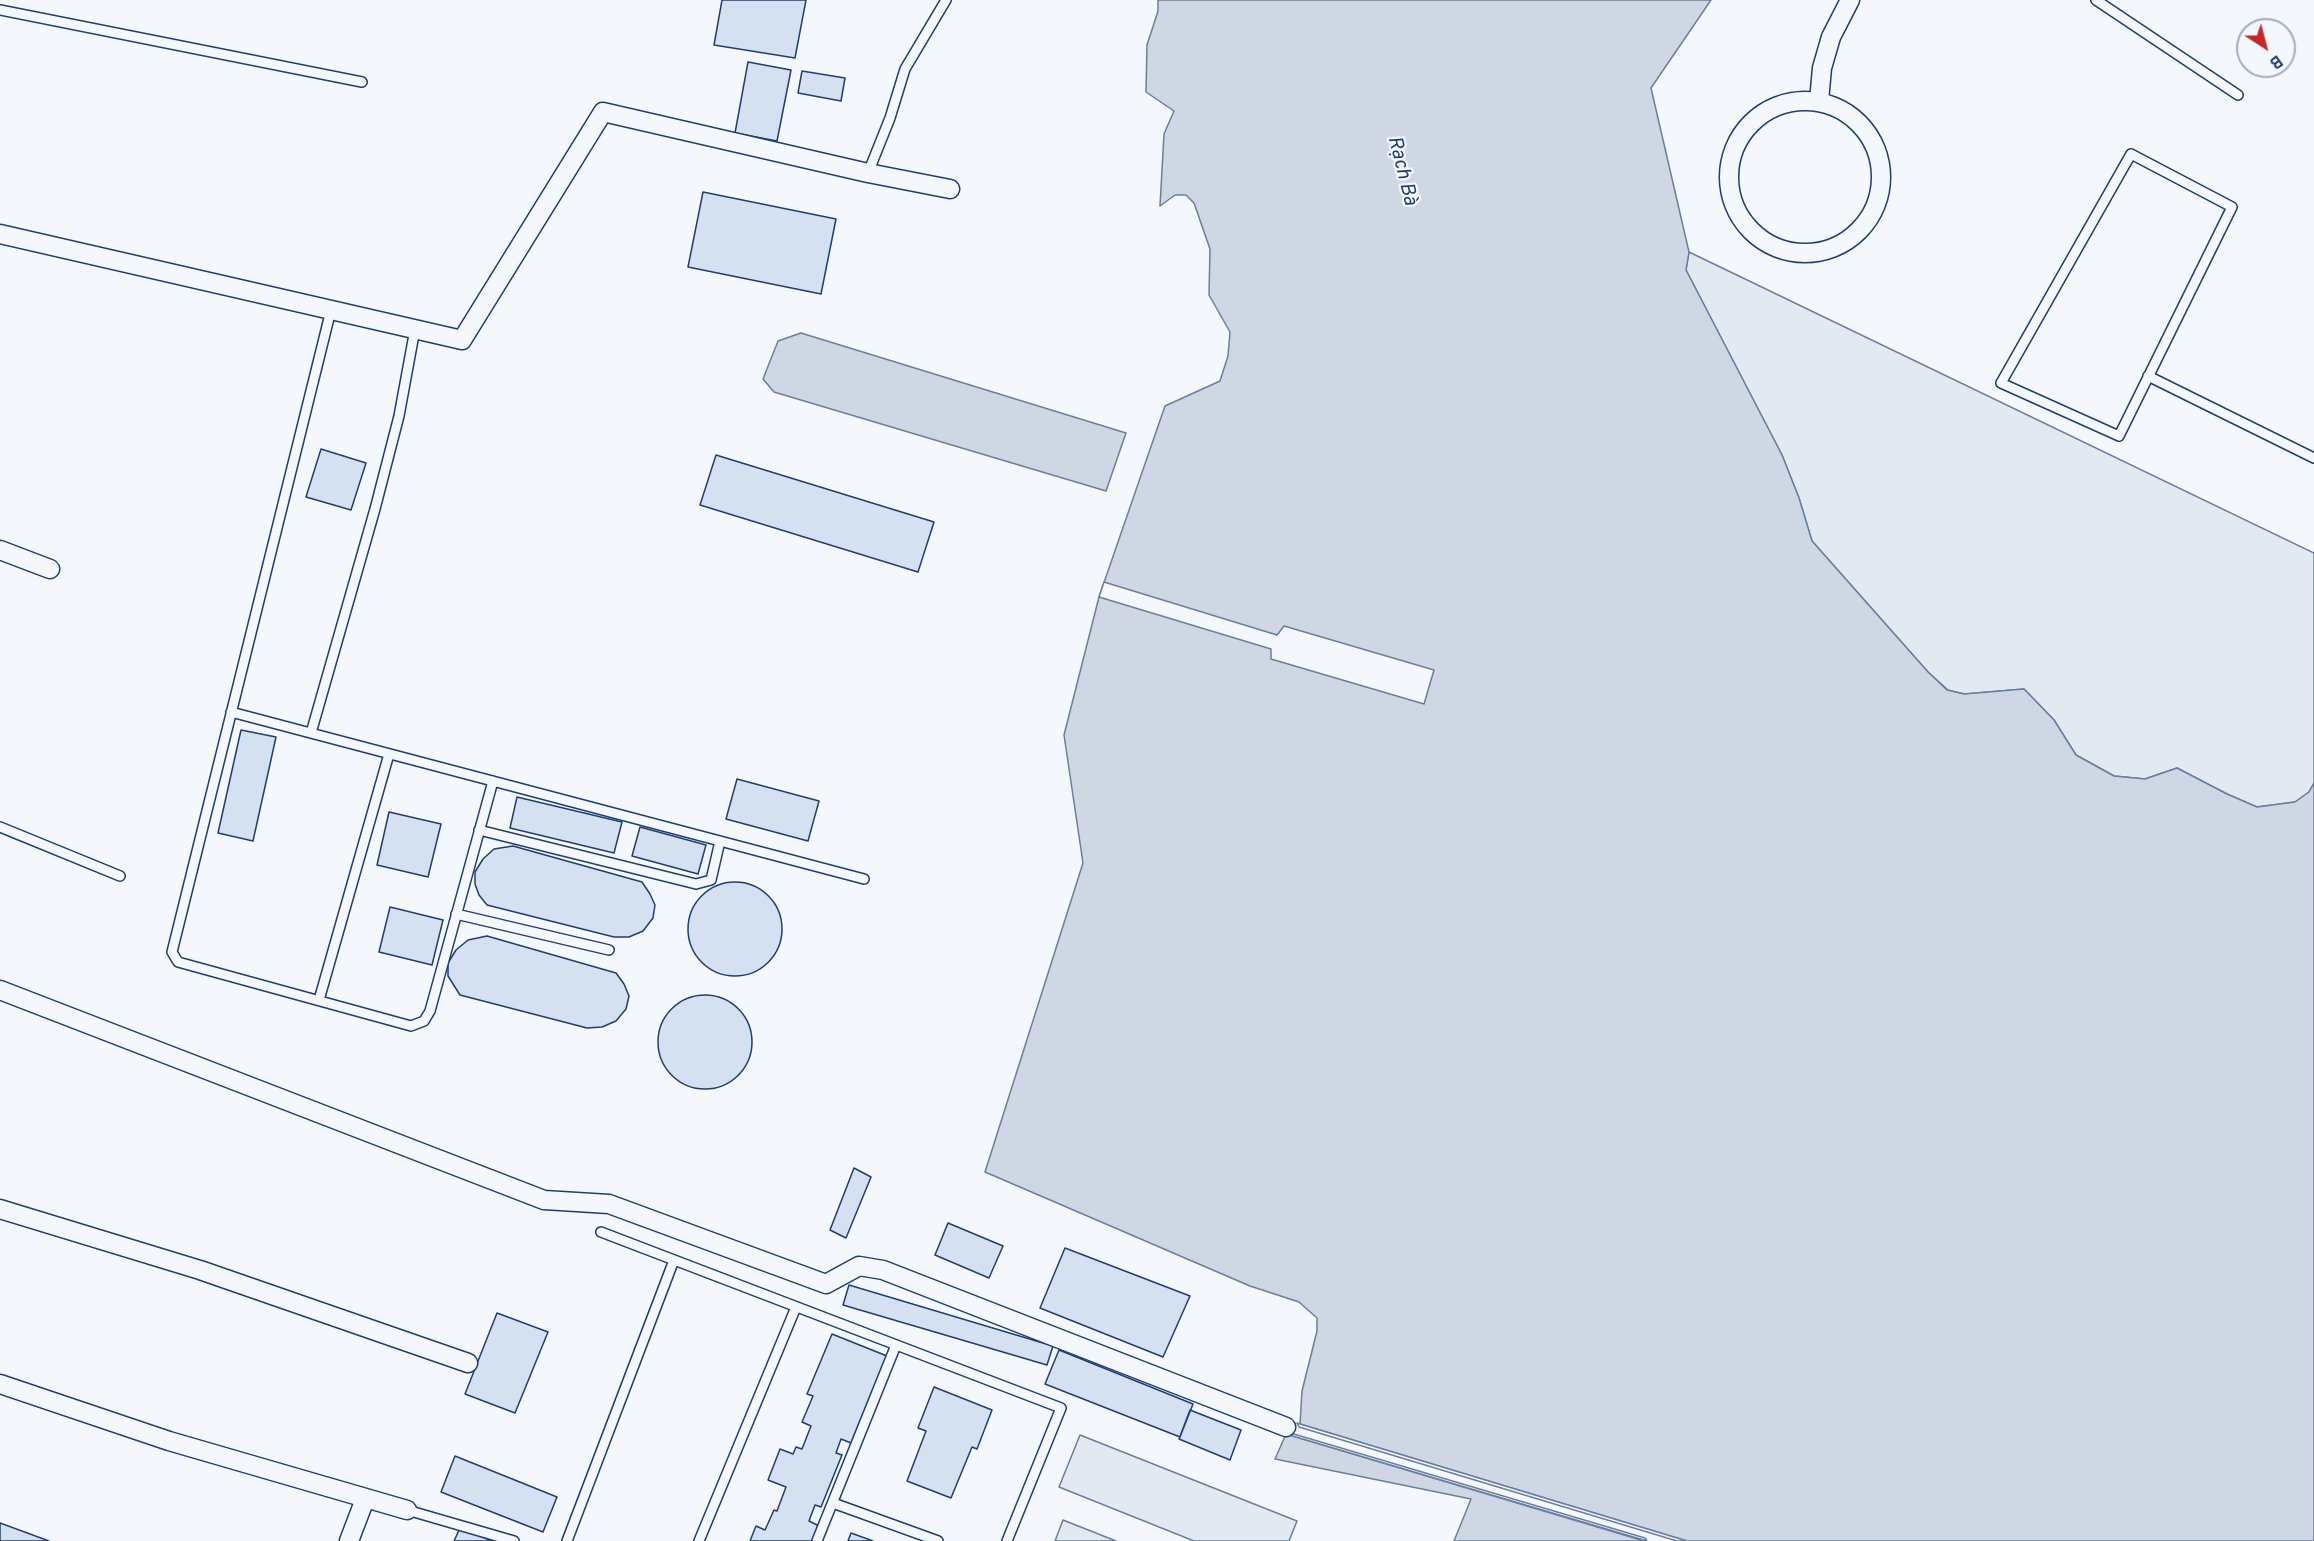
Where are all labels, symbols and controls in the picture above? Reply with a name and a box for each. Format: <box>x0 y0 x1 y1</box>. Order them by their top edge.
north arrow <box>2236 18 2296 78</box>
text: B <box>2265 50 2286 72</box>
water label: Rạch Bà <box>1381 134 1421 208</box>

